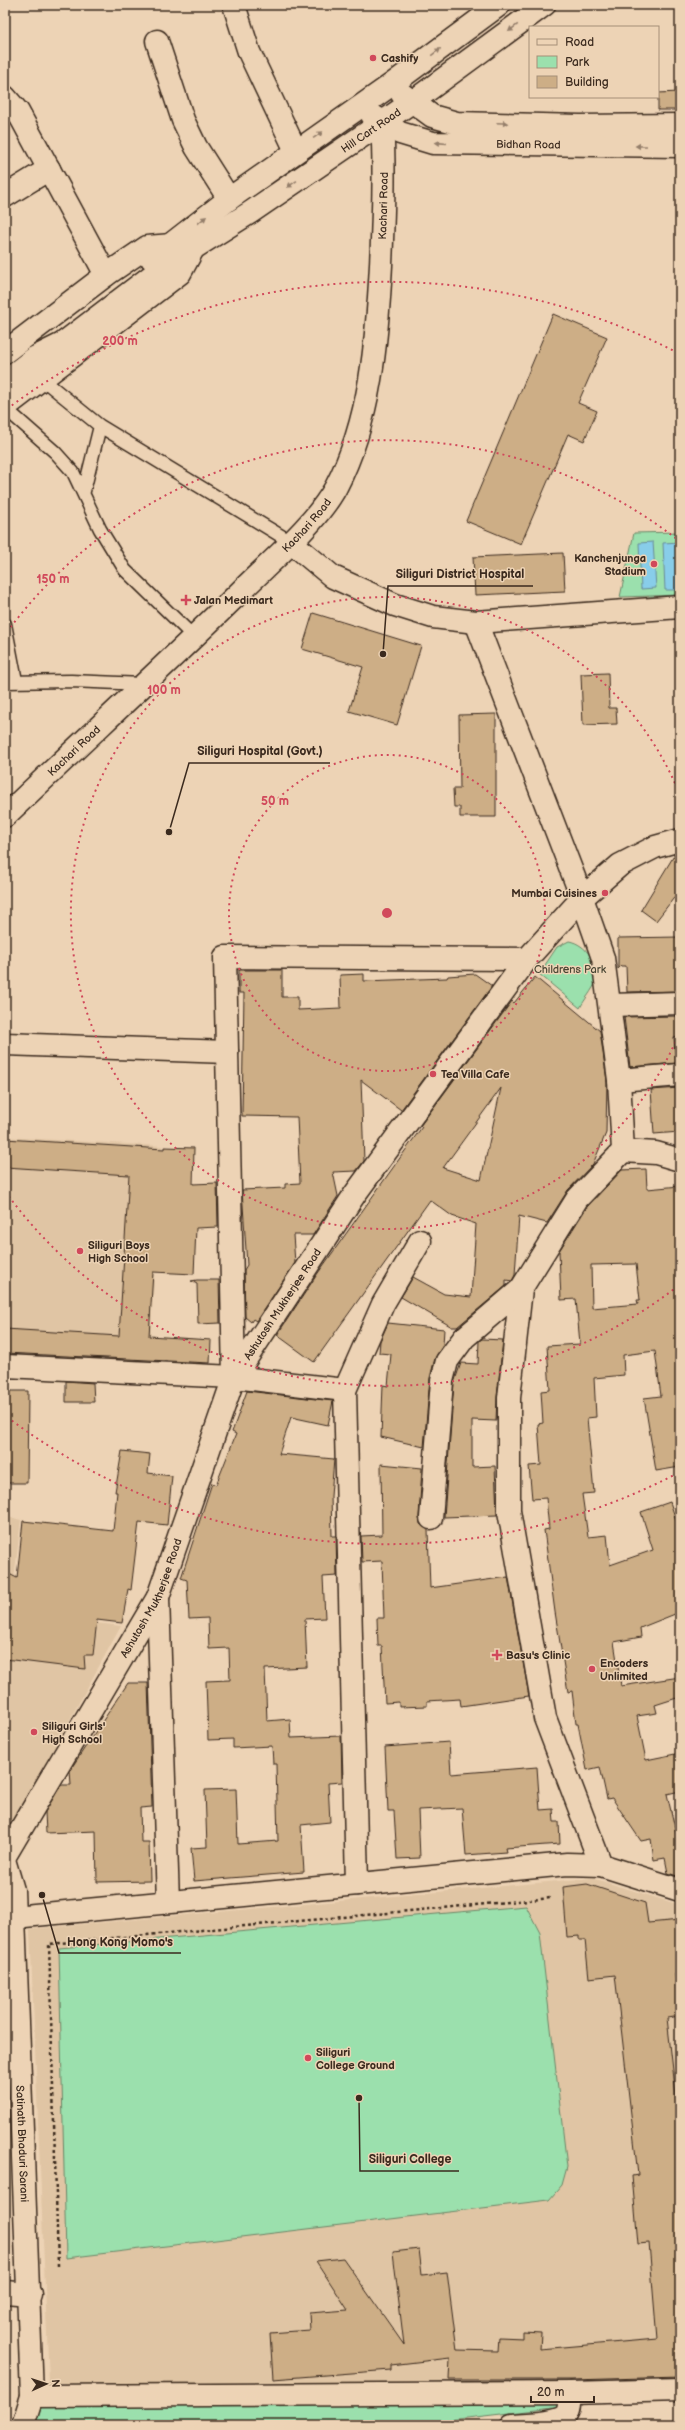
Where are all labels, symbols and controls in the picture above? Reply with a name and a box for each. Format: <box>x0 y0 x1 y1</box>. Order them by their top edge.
one-way arrow <box>508 24 518 32</box>
legend <box>529 26 659 98</box>
text: Road <box>565 35 594 50</box>
one-way arrow <box>431 48 441 56</box>
place label: Cashify <box>381 52 418 65</box>
marker: Cashify <box>368 53 378 63</box>
text: Park <box>565 55 589 70</box>
text: Building <box>565 75 609 90</box>
street label: Hill Cart Road <box>338 105 403 155</box>
one-way arrow <box>496 120 508 127</box>
one-way arrow <box>313 131 324 139</box>
street label: Bidhan Road <box>496 137 561 151</box>
one-way arrow <box>435 140 447 147</box>
one-way arrow <box>634 143 647 149</box>
street label: Kachari Road <box>376 172 390 240</box>
one-way arrow <box>287 180 297 188</box>
one-way arrow <box>197 216 208 225</box>
text: 200 m <box>102 334 138 349</box>
street label: Kachari Road <box>279 496 334 555</box>
place label: Kanchenjunga Stadium <box>574 552 646 578</box>
marker: Kanchenjunga Stadium <box>649 559 659 569</box>
callout: Siliguri District Hospital <box>388 562 533 586</box>
text: Siliguri District Hospital <box>396 567 524 582</box>
text: 150 m <box>37 572 69 587</box>
place label: Jalan Medimart <box>194 594 273 607</box>
marker: Jalan Medimart <box>181 595 191 605</box>
text: 100 m <box>147 683 181 698</box>
street label: Kachari Road <box>45 723 103 778</box>
callout: Siliguri Hospital (Govt.) <box>189 739 330 763</box>
text: Siliguri Hospital (Govt.) <box>197 744 323 759</box>
text: 50 m <box>261 794 289 809</box>
place label: Mumbai Cuisines <box>511 887 598 900</box>
marker: Mumbai Cuisines <box>600 888 610 898</box>
centre of rings <box>380 906 394 920</box>
park label: Childrens Park <box>534 963 607 976</box>
place label: Tea Villa Cafe <box>441 1068 510 1081</box>
marker: Tea Villa Cafe <box>428 1069 438 1079</box>
place label: Siliguri Boys High School <box>88 1239 150 1265</box>
marker: Siliguri Boys High School <box>75 1246 85 1256</box>
street label: Ashutosh Mukherjee Road <box>241 1246 324 1362</box>
street label: Ashutosh Mukherjee Road <box>117 1537 184 1660</box>
marker: Basu's Clinic <box>491 1649 503 1661</box>
place label: Basu's Clinic <box>506 1649 570 1662</box>
place label: Encoders Unlimited <box>600 1657 649 1683</box>
marker: Encoders Unlimited <box>587 1664 597 1674</box>
place label: Siliguri Girls' High School <box>42 1720 106 1746</box>
marker: Siliguri Girls' High School <box>29 1727 39 1737</box>
callout: Hong Kong Momo's <box>59 1929 181 1953</box>
text: Hong Kong Momo's <box>67 1935 173 1950</box>
place label: Siliguri College Ground <box>316 2046 395 2072</box>
marker: Siliguri College Ground <box>303 2053 313 2063</box>
street label: Satinath Bhaduri Sarani <box>14 2085 31 2202</box>
callout: Siliguri College <box>360 2147 459 2171</box>
text: Siliguri College <box>369 2152 451 2167</box>
north arrow <box>26 2364 66 2404</box>
scale bar <box>531 2378 594 2404</box>
text: N <box>49 2379 62 2388</box>
text: 20 m <box>537 2385 564 2400</box>

